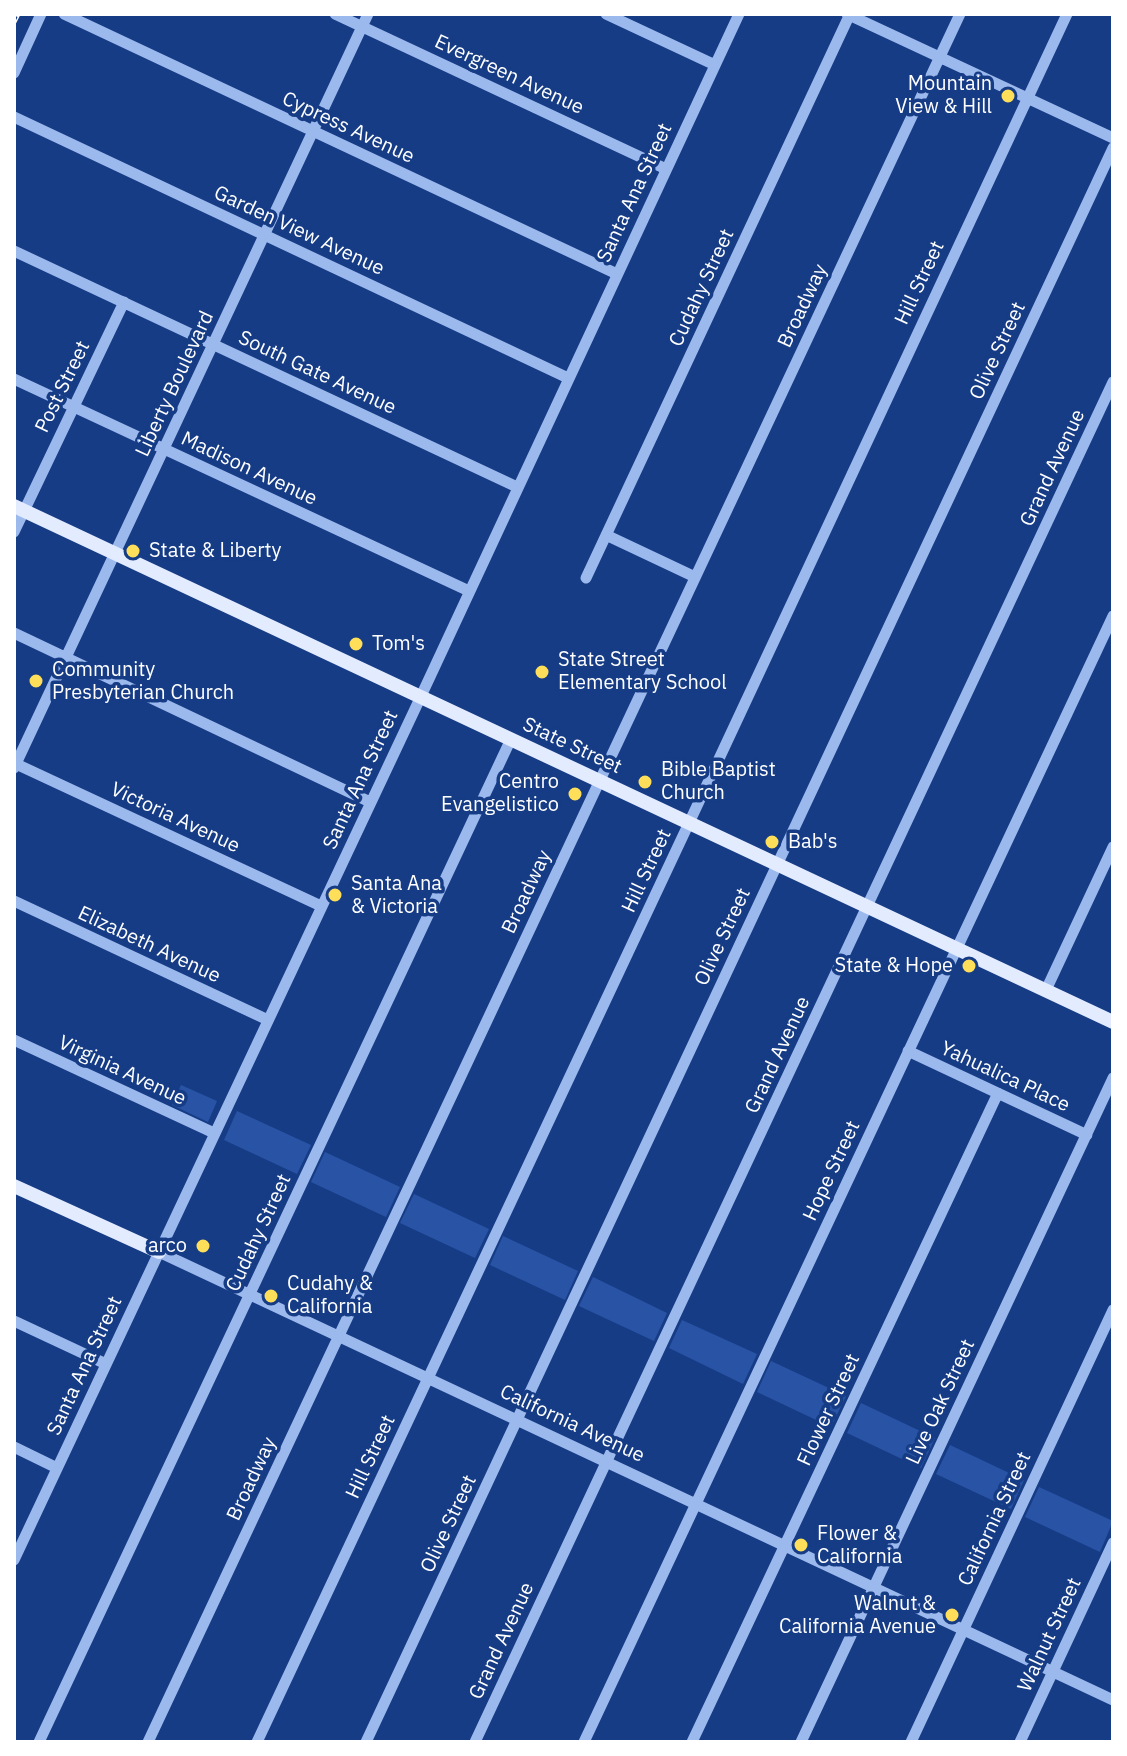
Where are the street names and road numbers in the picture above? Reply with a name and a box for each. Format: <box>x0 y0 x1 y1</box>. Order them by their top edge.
street label: Evergreen Avenue <box>431 30 587 120</box>
street label: Cypress Avenue <box>278 87 418 169</box>
street label: Santa Ana Street <box>592 120 678 266</box>
street label: Garden View Avenue <box>210 181 388 281</box>
street label: Cudahy Street <box>664 225 740 351</box>
street label: Hill Street <box>890 237 950 329</box>
street label: Broadway <box>773 260 833 352</box>
street label: Olive Street <box>965 298 1031 404</box>
street label: Liberty Boulevard <box>131 307 219 461</box>
street label: South Gate Avenue <box>234 326 400 420</box>
street label: Post Street <box>30 337 96 437</box>
street label: Grand Avenue <box>1015 406 1091 530</box>
street label: Madison Avenue <box>177 427 321 511</box>
street label: Santa Ana Street <box>318 707 404 853</box>
street label: State Street <box>519 713 625 779</box>
street label: Victoria Avenue <box>107 778 243 858</box>
street label: Hill Street <box>617 825 677 917</box>
street label: Broadway <box>497 846 557 938</box>
street label: Olive Street <box>690 884 756 990</box>
street label: Elizabeth Avenue <box>74 901 224 989</box>
street label: Grand Avenue <box>740 993 816 1117</box>
street label: Virginia Avenue <box>54 1031 190 1111</box>
street label: Yahualica Place <box>936 1037 1074 1117</box>
street label: Hope Street <box>798 1117 866 1225</box>
street label: Cudahy Street <box>221 1170 297 1296</box>
street label: Santa Ana Street <box>42 1293 128 1439</box>
street label: Live Oak Street <box>902 1336 980 1468</box>
street label: Flower Street <box>793 1350 865 1470</box>
street label: California Avenue <box>496 1380 648 1468</box>
street label: Hill Street <box>341 1411 401 1503</box>
street label: Broadway <box>222 1433 282 1525</box>
street label: California Street <box>953 1448 1037 1590</box>
street label: Olive Street <box>416 1471 482 1577</box>
street label: Walnut Street <box>1013 1574 1087 1696</box>
street label: Grand Avenue <box>464 1579 540 1703</box>

